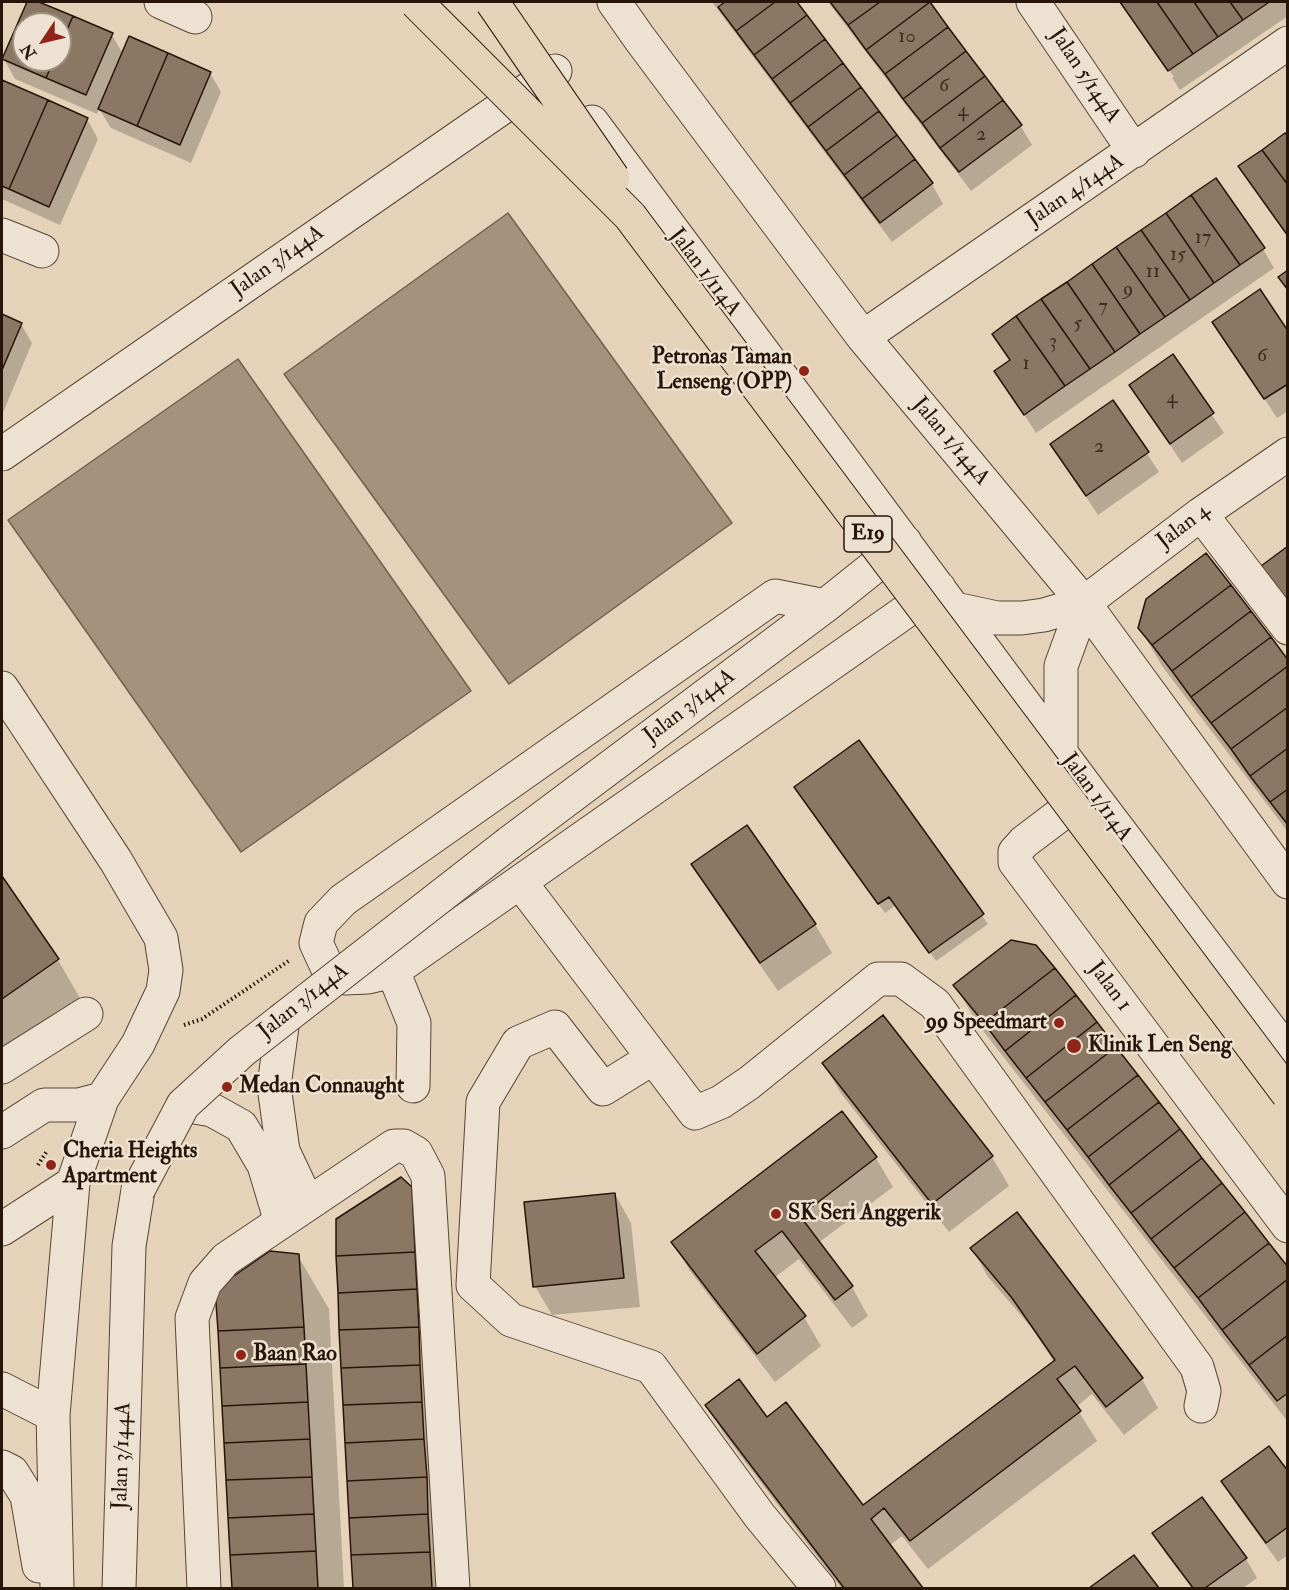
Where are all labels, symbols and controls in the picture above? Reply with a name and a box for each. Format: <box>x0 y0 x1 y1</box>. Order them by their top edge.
north arrow <box>12 12 72 72</box>
street label: Jalan 5/144A <box>1043 24 1125 128</box>
house number: 10 <box>898 26 916 50</box>
text: N <box>17 40 41 63</box>
house number: 6 <box>939 75 949 99</box>
house number: 4 <box>958 100 968 124</box>
house number: 2 <box>976 124 986 148</box>
street label: Jalan 4/144A <box>1022 149 1130 233</box>
street label: Jalan 3/144A <box>226 220 330 304</box>
street label: Jalan 1/114A <box>662 224 746 322</box>
house number: 17 <box>1195 227 1211 251</box>
house number: 15 <box>1170 244 1186 268</box>
house number: 11 <box>1146 261 1160 285</box>
house number: 9 <box>1123 279 1133 303</box>
house number: 7 <box>1098 296 1108 320</box>
house number: 5 <box>1074 313 1082 337</box>
house number: 3 <box>1049 331 1057 355</box>
place label: Petronas Taman Lenseng (OPP) <box>652 345 792 396</box>
house number: 6 <box>1257 345 1267 369</box>
house number: 1 <box>1022 353 1030 377</box>
marker: Petronas Taman Lenseng (OPP) <box>797 364 811 378</box>
house number: 4 <box>1167 387 1177 411</box>
street label: Jalan 1/144A <box>905 392 995 492</box>
house number: 2 <box>1094 436 1104 460</box>
street label: Jalan 4 <box>1152 498 1216 556</box>
road number: E19 <box>844 516 892 552</box>
street label: Jalan 3/144A <box>639 664 741 750</box>
street label: Jalan 1/114A <box>1055 748 1137 848</box>
street label: Jalan 1 <box>1082 957 1136 1017</box>
street label: Jalan 3/144A <box>253 958 355 1046</box>
place label: 99 Speedmart <box>926 1010 1047 1036</box>
marker: 99 Speedmart <box>1052 1016 1066 1030</box>
place label: Klinik Len Seng <box>1088 1033 1232 1059</box>
marker: Klinik Len Seng <box>1065 1037 1083 1055</box>
place label: Medan Connaught <box>239 1074 404 1100</box>
marker: Medan Connaught <box>220 1080 234 1094</box>
place label: Cheria Heights Apartment <box>63 1139 197 1190</box>
marker: Cheria Heights Apartment <box>44 1158 58 1172</box>
place label: SK Seri Anggerik <box>788 1201 941 1227</box>
marker: SK Seri Anggerik <box>769 1207 783 1221</box>
place label: Baan Rao <box>253 1342 337 1368</box>
marker: Baan Rao <box>234 1348 248 1362</box>
street label: Jalan 3/144A <box>108 1402 138 1510</box>

